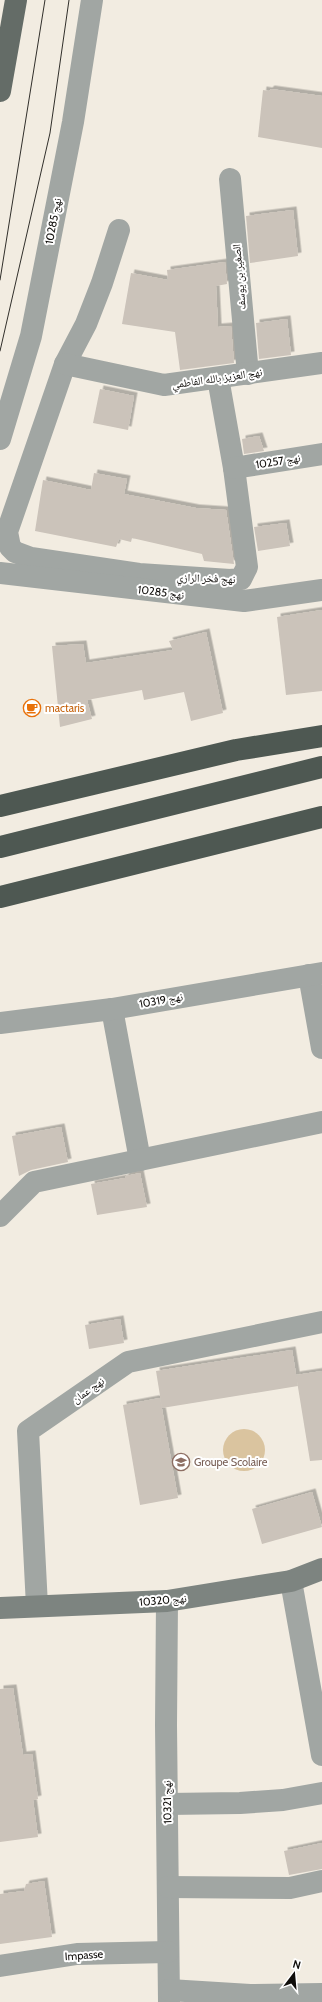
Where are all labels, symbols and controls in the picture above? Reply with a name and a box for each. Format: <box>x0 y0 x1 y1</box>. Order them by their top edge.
street label: نهج 10285 <box>42 197 64 245</box>
street label: الصغير بن يوسف <box>229 243 249 311</box>
street label: نهج العزيز بالله الفاطمي <box>171 365 263 393</box>
street label: نهج 10257 <box>254 451 302 471</box>
street label: نهج فخر الرازي <box>176 570 236 588</box>
street label: نهج 10285 <box>137 582 185 602</box>
cafe icon: mactaris <box>22 698 42 718</box>
place label: mactaris <box>45 701 85 715</box>
street label: نهج 10319 <box>138 989 184 1011</box>
street label: نهج عمان <box>69 1374 107 1406</box>
school or university icon: Groupe Scolaire <box>171 1452 191 1472</box>
place label: Groupe Scolaire <box>194 1455 268 1469</box>
street label: نهج 10320 <box>139 1591 187 1609</box>
street label: نهج 10321 <box>160 1780 174 1824</box>
street label: Impasse <box>64 1947 104 1963</box>
north arrow <box>274 1954 314 1994</box>
text: N <box>291 1957 302 1972</box>

